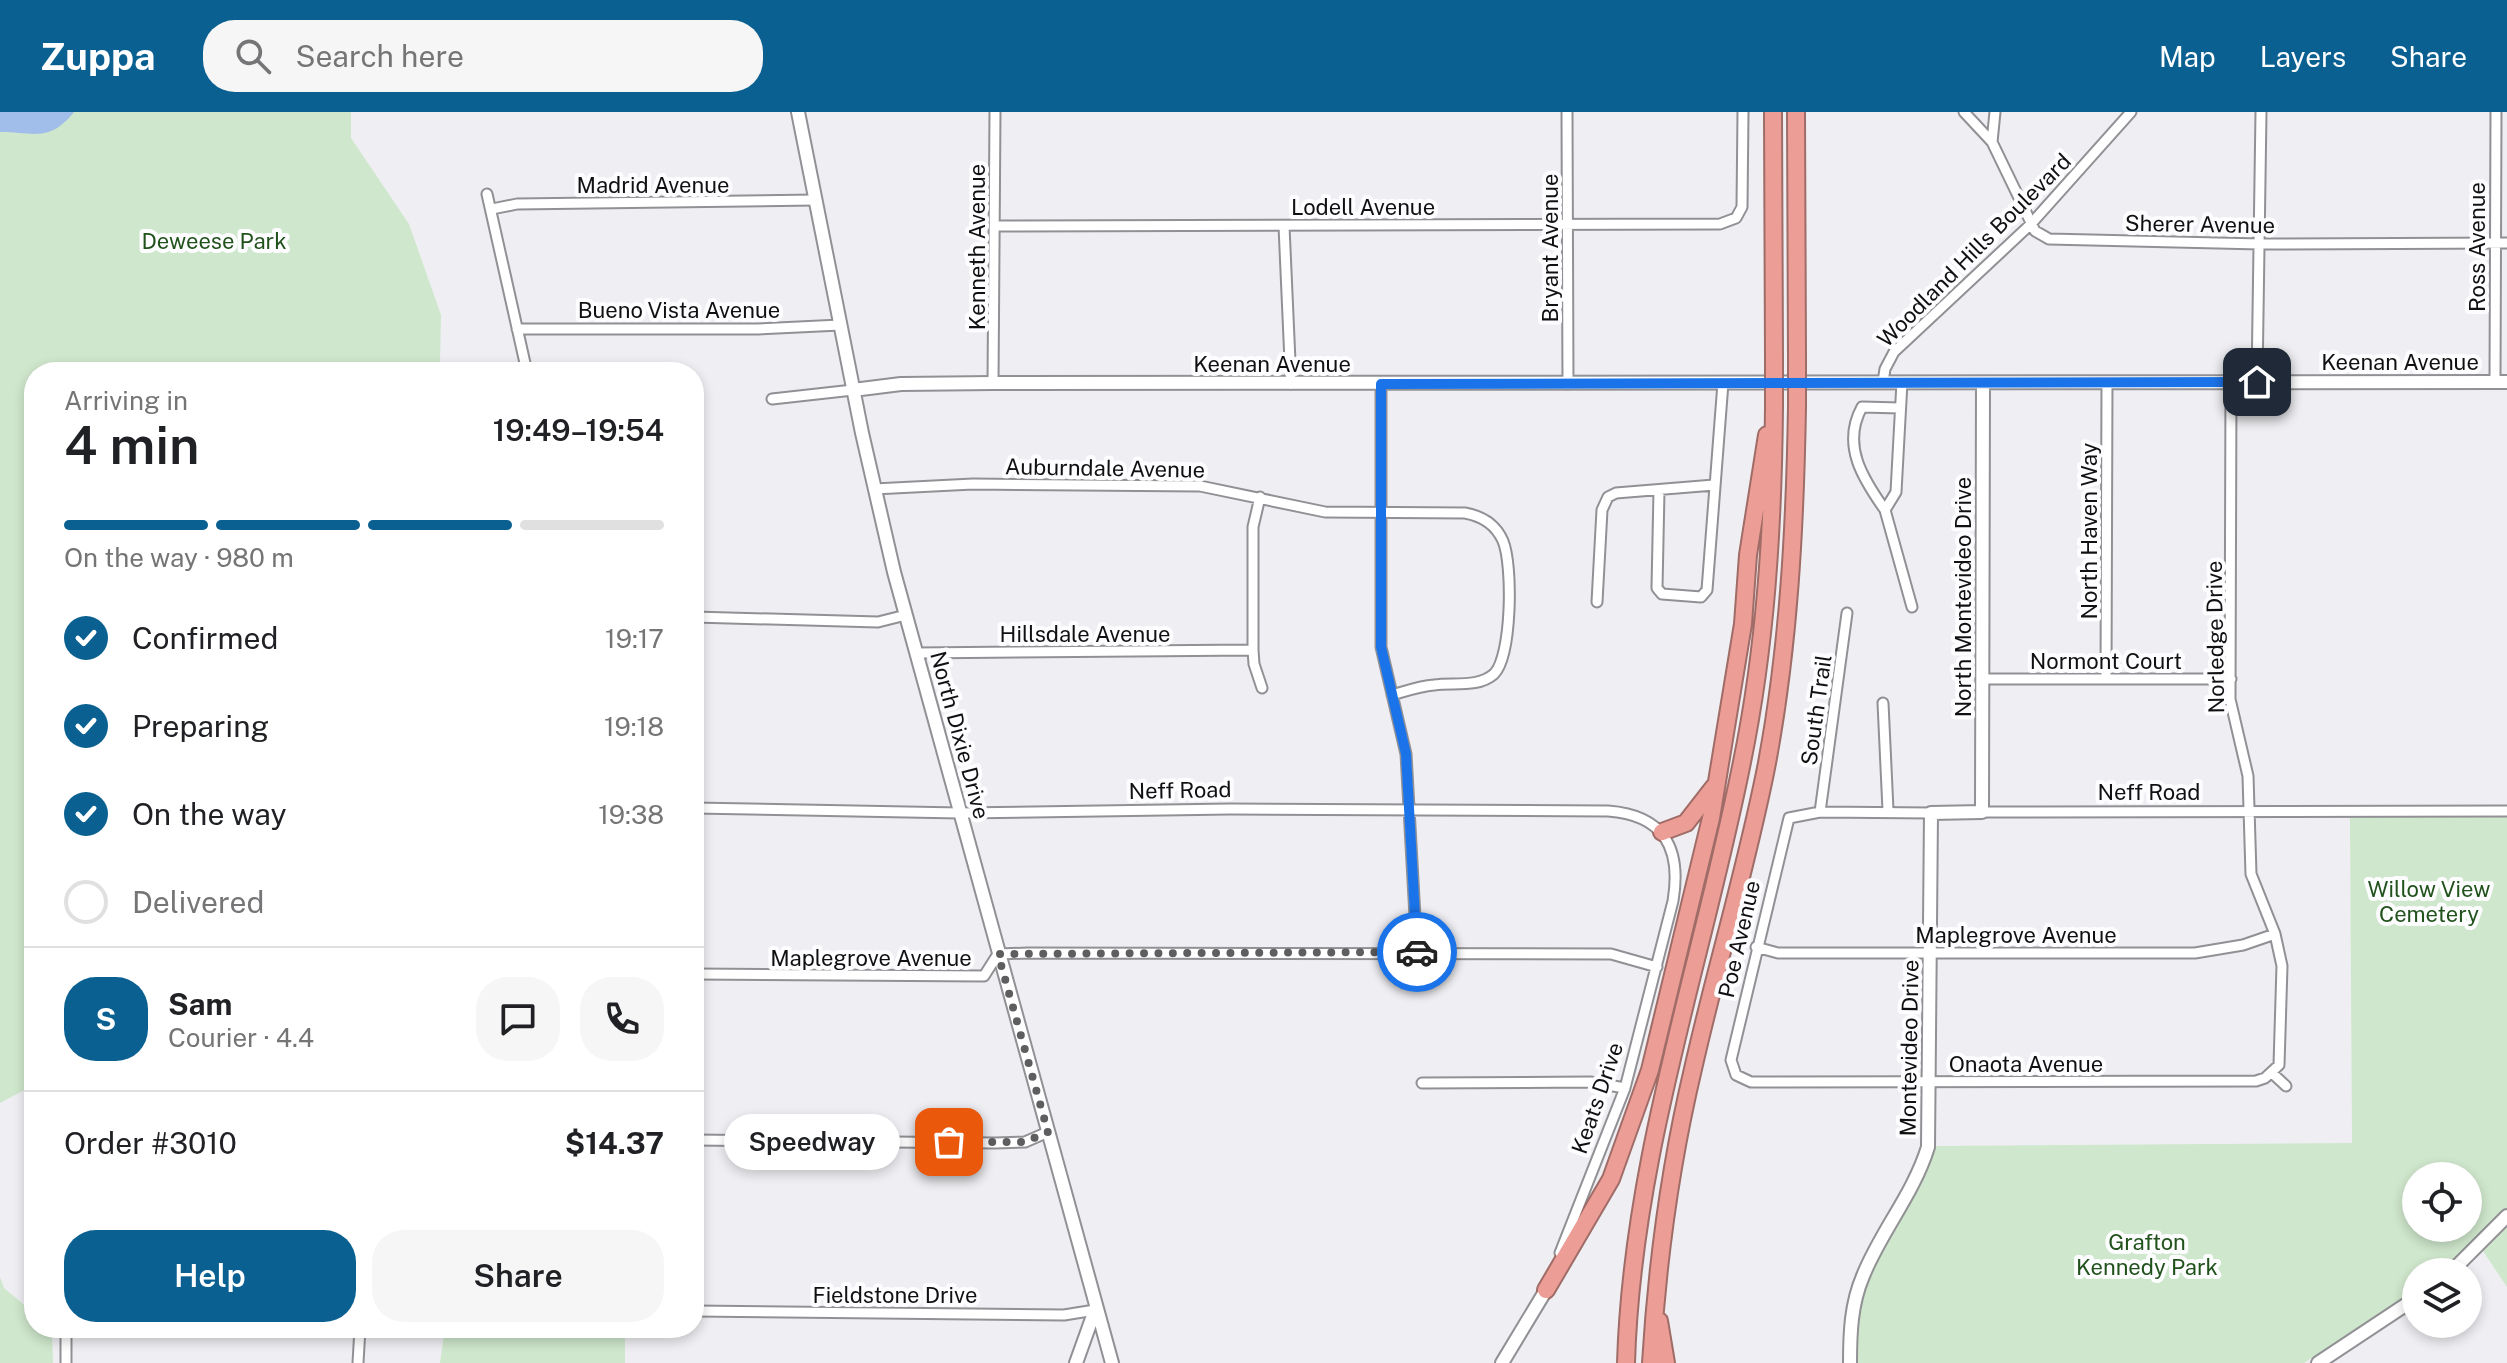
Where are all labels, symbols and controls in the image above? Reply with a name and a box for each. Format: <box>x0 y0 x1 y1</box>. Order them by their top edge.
search box <box>203 20 763 92</box>
text: Zuppa <box>40 34 155 79</box>
icon: search <box>231 34 275 78</box>
text: Search here <box>295 38 464 74</box>
text: Map <box>2159 40 2216 73</box>
text: Layers <box>2260 40 2346 73</box>
text: Share <box>2390 40 2467 73</box>
street label: Woodland Hills Boulevard <box>1872 148 2076 352</box>
street label: Kenneth Avenue <box>964 164 990 330</box>
street label: Madrid Avenue <box>577 172 729 198</box>
street label: Bryant Avenue <box>1537 173 1563 323</box>
street label: Ross Avenue <box>2464 182 2490 312</box>
street label: Lodell Avenue <box>1291 194 1435 220</box>
street label: Sherer Avenue <box>2125 210 2275 238</box>
park label: Deweese Park <box>141 228 287 254</box>
street label: Bueno Vista Avenue <box>578 297 780 323</box>
pin <box>2223 348 2291 416</box>
street label: Keenan Avenue <box>2321 349 2479 375</box>
street label: Keenan Avenue <box>1193 351 1351 377</box>
icon: home <box>2235 360 2279 404</box>
text: Arriving in <box>64 385 188 416</box>
text: 19:49–19:54 <box>493 412 664 448</box>
text: 4 min <box>64 415 200 476</box>
street label: North Haven Way <box>2076 442 2102 619</box>
street label: Auburndale Avenue <box>1005 453 1205 483</box>
street label: North Montevideo Drive <box>1950 477 1976 717</box>
text: On the way · 980 m <box>64 542 294 573</box>
street label: Norledge Drive <box>2201 560 2229 714</box>
icon: check <box>64 616 108 660</box>
text: Confirmed <box>132 620 278 656</box>
street label: Hillsdale Avenue <box>1000 621 1170 647</box>
text: 19:17 <box>605 623 664 654</box>
street label: North Dixie Drive <box>925 648 995 822</box>
street label: Normont Court <box>2030 648 2182 674</box>
street label: South Trail <box>1795 653 1837 767</box>
icon: check <box>64 704 108 748</box>
text: Preparing <box>132 708 269 744</box>
text: 19:18 <box>604 711 664 742</box>
street label: Neff Road <box>1128 776 1232 804</box>
street label: Neff Road <box>2098 779 2200 805</box>
icon: check <box>64 792 108 836</box>
text: On the way <box>132 796 286 832</box>
text: 19:38 <box>598 799 664 830</box>
park label: Willow View Cemetery <box>2368 876 2490 927</box>
street label: Poe Avenue <box>1713 878 1765 1000</box>
text: Delivered <box>132 884 264 920</box>
courier <box>1377 912 1457 992</box>
street label: Maplegrove Avenue <box>1915 922 2117 948</box>
icon: car <box>1395 930 1439 974</box>
street label: Maplegrove Avenue <box>770 945 972 971</box>
street label: Montevideo Drive <box>1894 959 1924 1137</box>
button: chat <box>476 977 560 1061</box>
button: phone <box>580 977 664 1061</box>
text: Sam <box>168 986 232 1022</box>
text: S <box>96 1001 116 1037</box>
text: Courier · 4.4 <box>168 1022 314 1053</box>
street label: Keats Drive <box>1566 1039 1628 1157</box>
street label: Onaota Avenue <box>1949 1051 2103 1077</box>
pin <box>915 1108 983 1176</box>
callout: Speedway <box>725 1114 901 1170</box>
icon: bag <box>927 1120 971 1164</box>
text: Order #3010 <box>64 1125 237 1161</box>
text: $14.37 <box>565 1125 664 1161</box>
text: Speedway <box>748 1126 876 1157</box>
map controls <box>2402 1162 2482 1338</box>
button: locate <box>2402 1162 2482 1242</box>
park label: Grafton Kennedy Park <box>2076 1229 2218 1280</box>
button: Help <box>64 1230 356 1322</box>
button: Share <box>372 1230 664 1322</box>
button: layers <box>2402 1258 2482 1338</box>
street label: Fieldstone Drive <box>813 1282 977 1308</box>

